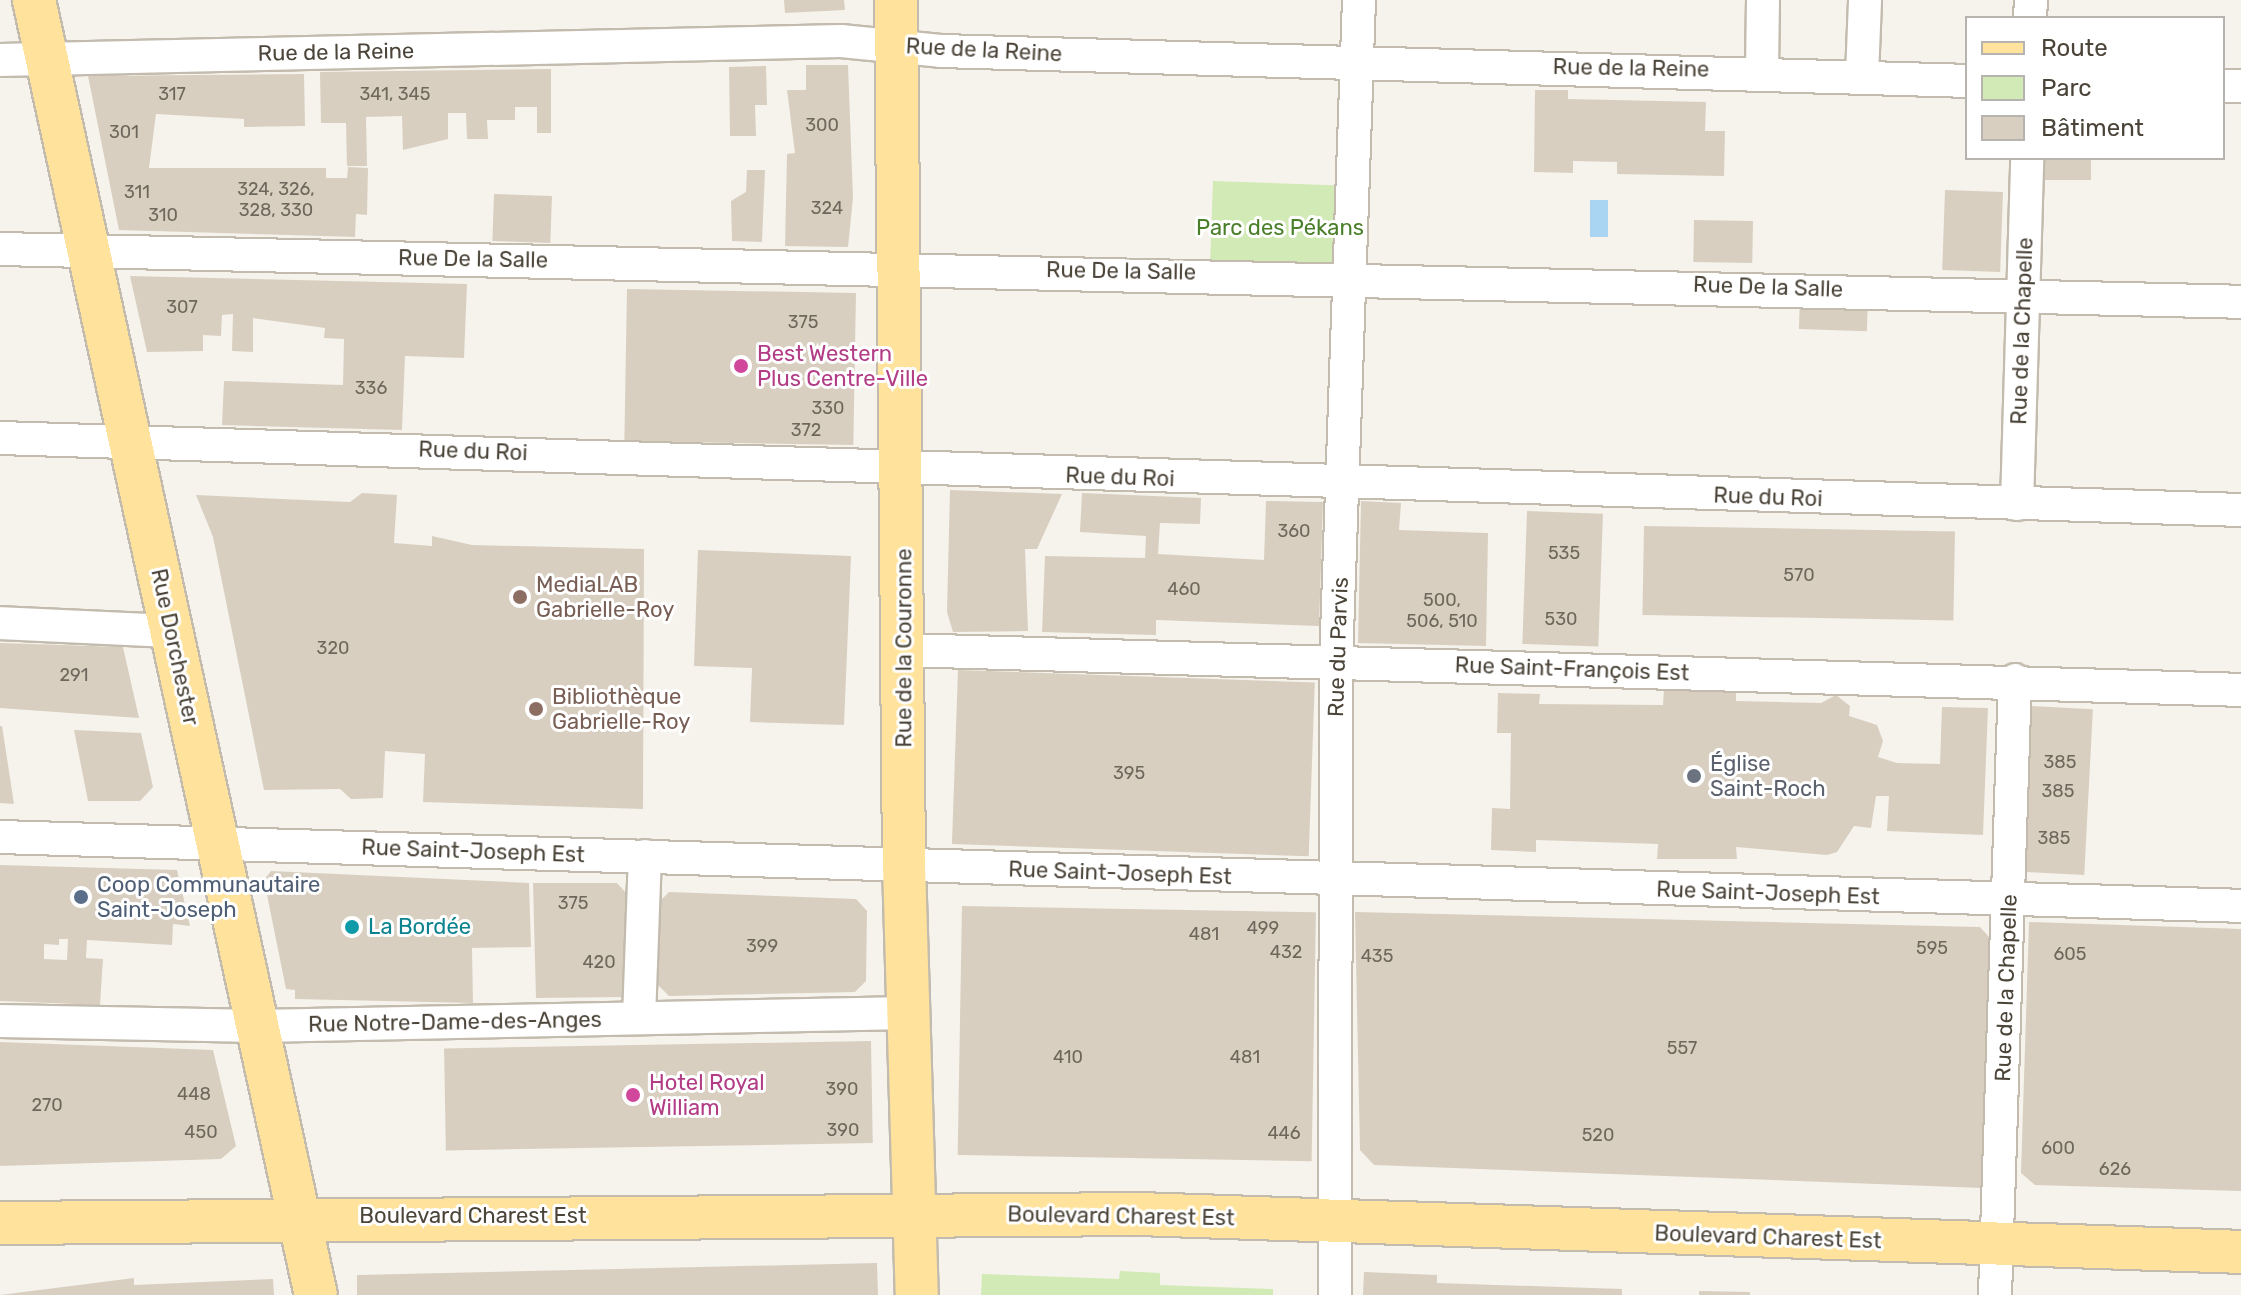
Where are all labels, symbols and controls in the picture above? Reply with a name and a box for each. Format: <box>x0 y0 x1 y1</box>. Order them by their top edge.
legend <box>1965 16 2225 160</box>
street label: Rue de la Reine <box>905 33 1063 67</box>
text: Route <box>2041 34 2108 62</box>
street label: Rue de la Reine <box>257 37 415 67</box>
street label: Rue de la Reine <box>1552 53 1710 83</box>
text: Parc <box>2041 74 2092 102</box>
house number: 317 <box>158 83 186 105</box>
house number: 341, 345 <box>360 83 430 105</box>
house number: 300 <box>805 114 839 136</box>
text: Bâtiment <box>2041 114 2144 142</box>
house number: 301 <box>109 121 139 143</box>
house number: 324, 326, 328, 330 <box>237 179 315 222</box>
house number: 311 <box>124 181 150 203</box>
house number: 324 <box>811 197 843 219</box>
house number: 310 <box>148 204 178 226</box>
park label: Parc des Pékans <box>1196 215 1364 241</box>
street label: Rue de la Chapelle <box>2006 237 2038 425</box>
street label: Rue De la Salle <box>398 244 548 274</box>
street label: Rue De la Salle <box>1046 256 1196 286</box>
street label: Rue De la Salle <box>1693 271 1843 303</box>
house number: 307 <box>166 296 198 318</box>
house number: 375 <box>788 311 818 333</box>
place label: Best Western Plus Centre-Ville <box>757 340 928 392</box>
marker: Best Western Plus Centre-Ville <box>732 357 750 375</box>
house number: 336 <box>355 377 387 399</box>
house number: 330 <box>811 397 845 419</box>
house number: 372 <box>791 419 821 441</box>
street label: Rue du Roi <box>418 436 528 466</box>
street label: Rue du Roi <box>1065 462 1175 492</box>
street label: Rue du Roi <box>1713 482 1823 512</box>
house number: 360 <box>1277 520 1311 542</box>
house number: 535 <box>1548 542 1580 564</box>
street label: Rue de la Couronne <box>891 548 917 748</box>
house number: 570 <box>1783 564 1815 586</box>
street label: Rue Dorchester <box>145 566 205 728</box>
place label: MediaLAB Gabrielle-Roy <box>536 571 674 622</box>
street label: Rue du Parvis <box>1322 576 1354 718</box>
house number: 460 <box>1167 578 1201 600</box>
marker: MediaLAB Gabrielle-Roy <box>511 588 529 606</box>
house number: 500, 506, 510 <box>1406 590 1478 632</box>
house number: 530 <box>1545 608 1577 630</box>
house number: 320 <box>317 637 349 659</box>
street label: Rue Saint-François Est <box>1454 652 1690 686</box>
house number: 291 <box>60 664 88 686</box>
place label: Bibliothèque Gabrielle-Roy <box>552 683 690 734</box>
marker: Bibliothèque Gabrielle-Roy <box>527 700 545 718</box>
place label: Église Saint-Roch <box>1710 750 1826 802</box>
house number: 385 <box>2044 751 2076 773</box>
house number: 395 <box>1113 762 1145 784</box>
marker: Église Saint-Roch <box>1685 767 1703 785</box>
house number: 385 <box>2042 780 2074 802</box>
house number: 385 <box>2038 827 2070 849</box>
street label: Rue Saint-Joseph Est <box>361 834 585 868</box>
street label: Rue Saint-Joseph Est <box>1008 856 1232 890</box>
place label: Coop Communautaire Saint-Joseph <box>97 871 320 922</box>
street label: Rue Saint-Joseph Est <box>1656 876 1880 910</box>
marker: Coop Communautaire Saint-Joseph <box>72 888 90 906</box>
house number: 375 <box>558 892 588 914</box>
street label: Rue de la Chapelle <box>1990 894 2022 1082</box>
place label: La Bordée <box>368 914 471 940</box>
house number: 499 <box>1247 917 1279 939</box>
marker: La Bordée <box>343 918 361 936</box>
house number: 481 <box>1189 923 1219 945</box>
house number: 399 <box>746 935 778 957</box>
house number: 595 <box>1916 937 1948 959</box>
house number: 432 <box>1270 941 1302 963</box>
house number: 605 <box>2054 943 2086 965</box>
house number: 435 <box>1361 945 1393 967</box>
house number: 420 <box>582 951 616 973</box>
street label: Rue Notre-Dame-des-Anges <box>308 1006 602 1038</box>
house number: 557 <box>1667 1037 1697 1059</box>
house number: 410 <box>1053 1046 1083 1068</box>
house number: 481 <box>1230 1046 1260 1068</box>
place label: Hotel Royal William <box>649 1069 765 1120</box>
house number: 390 <box>826 1078 858 1100</box>
house number: 448 <box>177 1083 211 1105</box>
marker: Hotel Royal William <box>624 1086 642 1104</box>
house number: 270 <box>31 1094 63 1116</box>
house number: 390 <box>827 1119 859 1141</box>
house number: 450 <box>184 1121 218 1143</box>
house number: 446 <box>1267 1122 1301 1144</box>
house number: 520 <box>1582 1124 1614 1146</box>
house number: 600 <box>2041 1137 2075 1159</box>
house number: 626 <box>2099 1158 2131 1180</box>
street label: Boulevard Charest Est <box>1007 1201 1235 1231</box>
street label: Boulevard Charest Est <box>359 1203 587 1229</box>
street label: Boulevard Charest Est <box>1654 1220 1882 1254</box>

